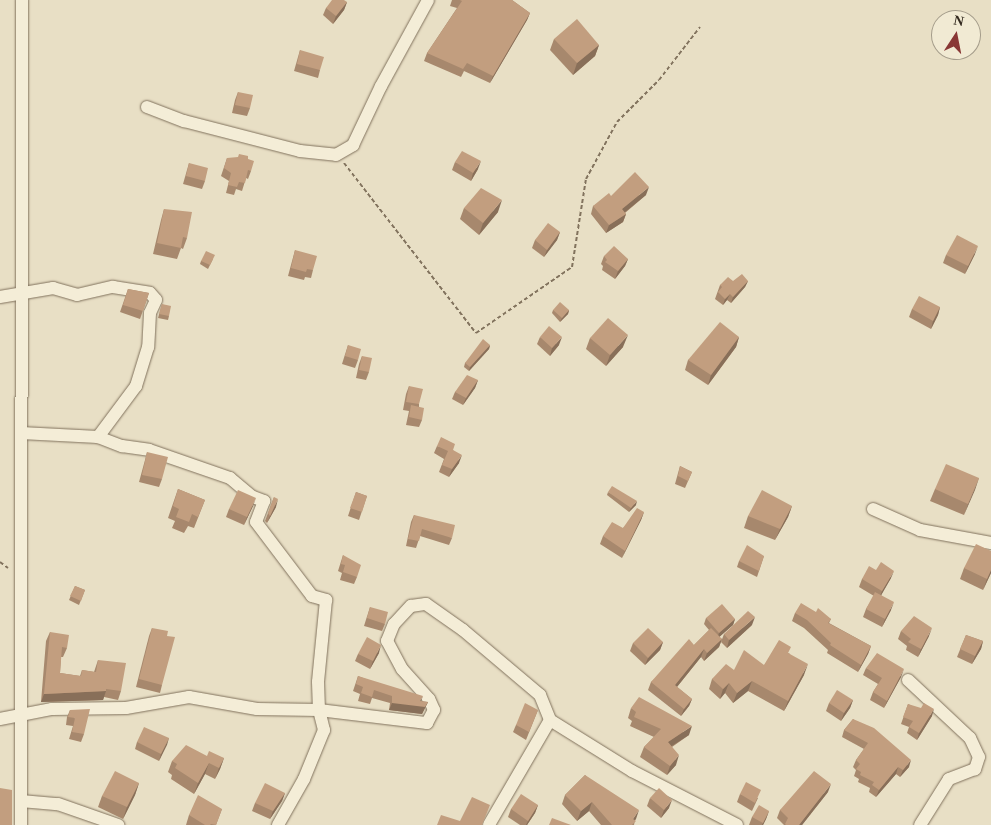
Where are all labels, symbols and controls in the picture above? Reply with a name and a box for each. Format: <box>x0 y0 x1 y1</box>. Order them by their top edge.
north arrow <box>931 10 981 60</box>
text: N <box>952 12 965 29</box>

